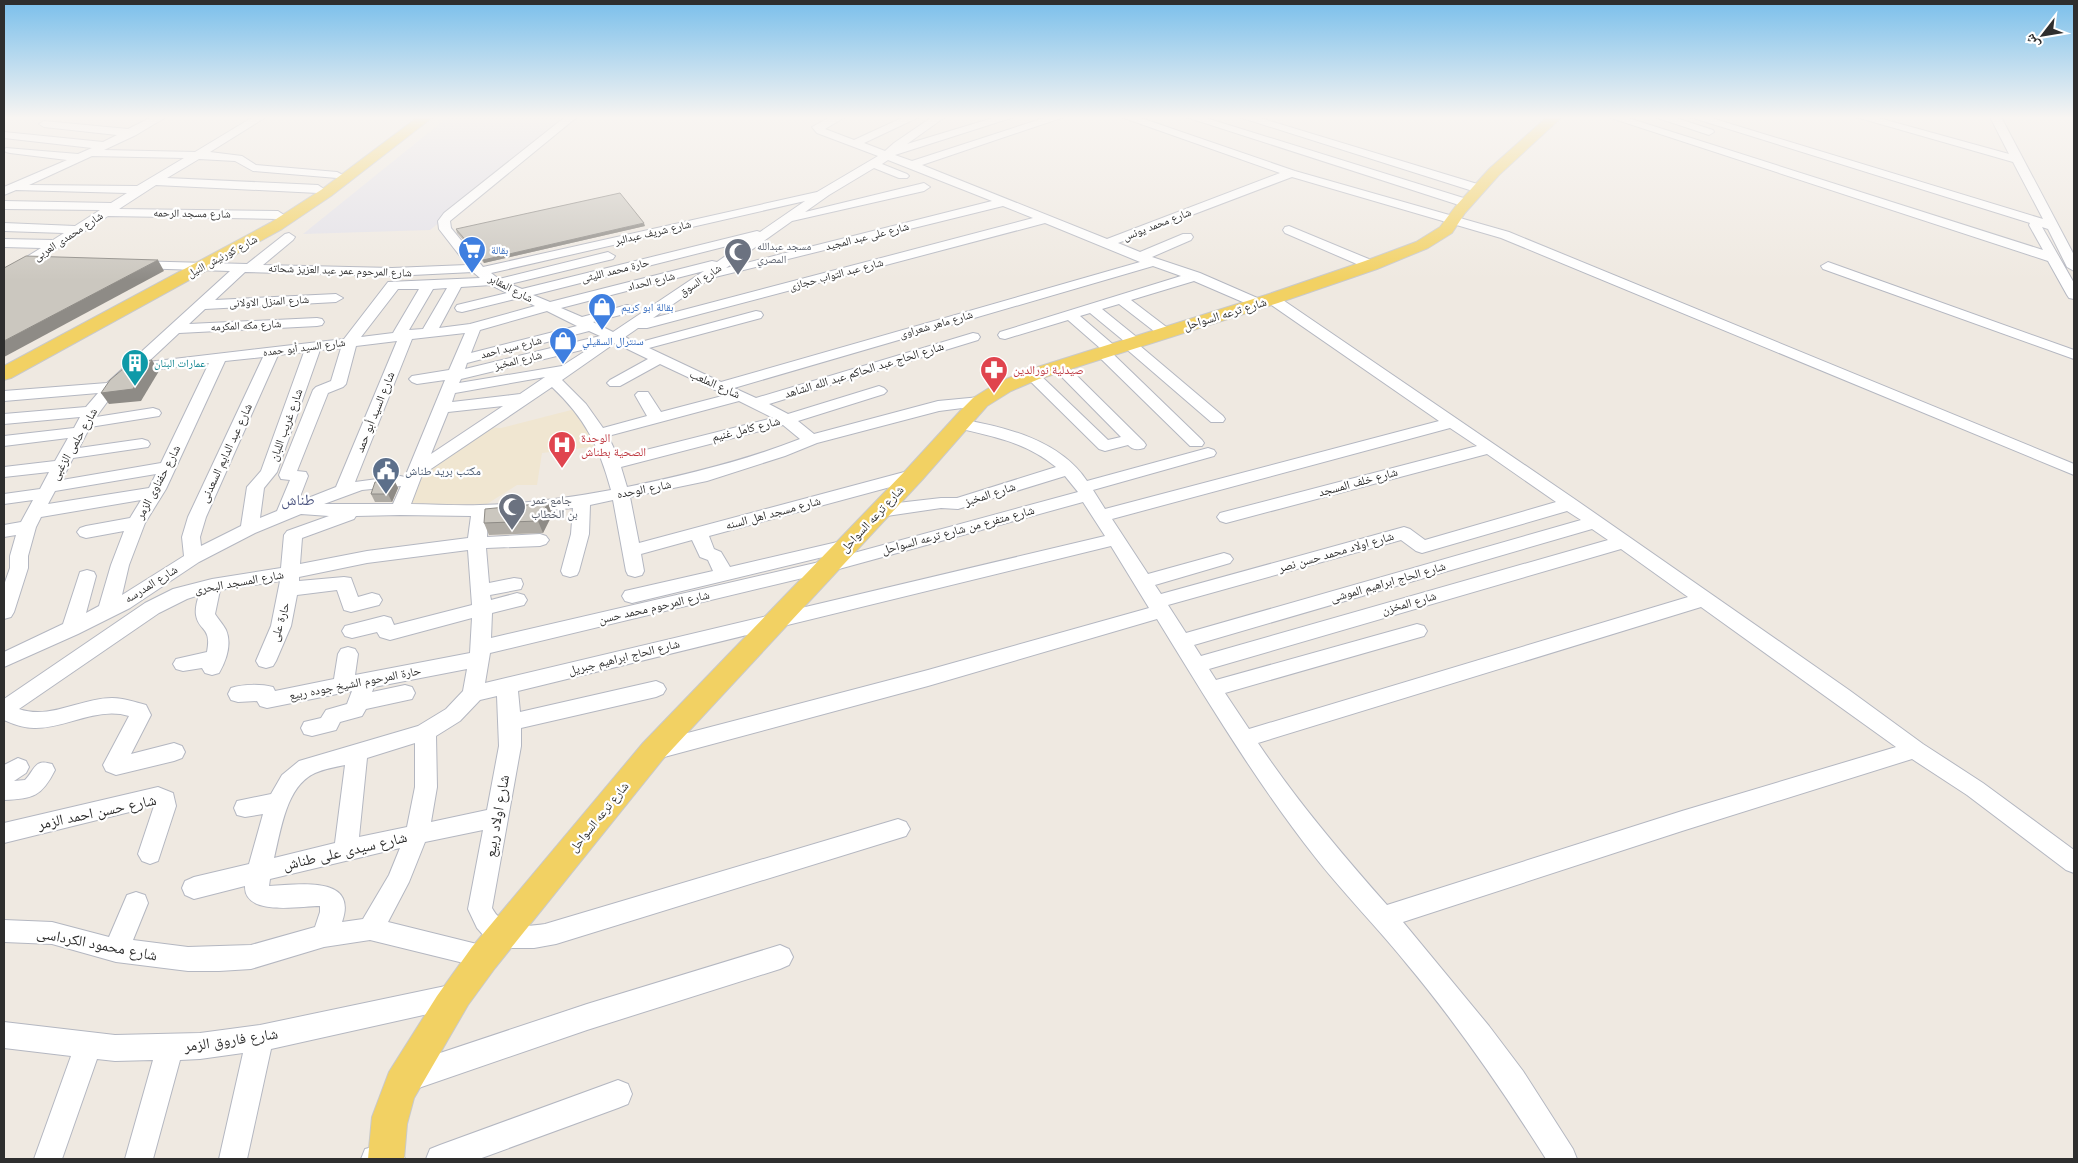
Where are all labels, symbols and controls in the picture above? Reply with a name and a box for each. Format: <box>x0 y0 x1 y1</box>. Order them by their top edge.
north arrow <box>2018 10 2068 60</box>
text: ش <box>2020 31 2043 53</box>
street label: شارع مسجد الرحمه <box>153 205 231 221</box>
street label: شارع محمد يونس <box>1121 205 1193 243</box>
street label: شارع محمدى العربى <box>31 208 105 264</box>
street label: شارع شريف عبدالبر <box>613 216 692 248</box>
street label: شارع على عبد المجيد <box>824 219 910 253</box>
street label: شارع كورنيش النيل <box>184 232 260 280</box>
supermarket icon: بقالة <box>457 235 487 274</box>
mosque icon: مسجد عبدالله المصري <box>723 237 753 276</box>
place label: مسجد عبدالله المصري <box>757 239 811 268</box>
place label: بقالة <box>491 243 508 257</box>
street label: حارة محمد الليثى <box>580 255 650 285</box>
street label: شارع عبد التواب حجازى <box>787 255 885 293</box>
street label: شارع المرحوم عمر عبد العزيز شحاته <box>268 260 412 280</box>
street label: شارع السوق <box>676 261 724 299</box>
street label: شارع الحداد <box>626 268 676 294</box>
street label: شارع المقابر <box>486 270 535 305</box>
street label: شارع المنزل الاولانى <box>229 292 309 310</box>
shop icon: بقالة ابو كريم <box>587 292 617 331</box>
street label: شارع ترعه السواحل <box>1181 294 1269 334</box>
place label: بقالة ابو كريم <box>621 300 674 315</box>
street label: شارع ماهر شعراوى <box>898 307 974 341</box>
street label: شارع مكه المكرمه <box>210 316 282 334</box>
shop icon: سنترال السقيلي <box>548 326 578 365</box>
street label: شارع سيد احمد <box>479 333 543 361</box>
place label: سنترال السقيلي <box>582 334 644 350</box>
street label: شارع السيد أبو حمده <box>262 335 346 359</box>
street label: شارع الحاج عبد الحاكم عبد الله الشاهد <box>782 338 946 402</box>
street label: شارع المخبز <box>492 347 543 373</box>
building icon: عمارات البنان <box>120 348 150 387</box>
pharmacy icon: صيدلية نورالدين <box>979 355 1009 394</box>
place label: عمارات البنان <box>154 356 206 370</box>
place label: صيدلية نورالدين <box>1013 362 1084 378</box>
street label: شارع الملعب <box>687 366 743 402</box>
street label: شارع السيد أبو حمد <box>352 369 399 455</box>
street label: شارع غريب اللبان <box>265 386 307 463</box>
street label: شارع عبد الدايم السعدنى <box>196 401 256 505</box>
street label: شارع حلمى الزغبى <box>47 405 101 483</box>
street label: شارع كامل غنيم <box>710 413 782 445</box>
hospital icon: الوحدة الصحية بطناش <box>547 430 577 469</box>
place label: الوحدة الصحية بطناش <box>581 430 646 460</box>
street label: شارع حفناوى الزمر <box>131 442 184 523</box>
public building icon: مكتب بريد طناش <box>371 456 401 495</box>
place label: مكتب بريد طناش <box>405 463 481 479</box>
street label: شارع خلف المسجد <box>1317 464 1400 500</box>
street label: شارع الوحده <box>615 476 673 502</box>
street label: شارع المخبز <box>962 478 1018 510</box>
street label: شارع ترعه السواحل <box>837 482 907 556</box>
district label: طناش <box>281 490 315 510</box>
mosque icon: جامع عمر بن الخطاب <box>497 492 527 531</box>
place label: جامع عمر بن الخطاب <box>530 492 578 522</box>
street label: شارع مسجد اهل السنه <box>724 493 822 533</box>
street label: شارع متفرع من شارع ترعه السواحل <box>880 502 1036 558</box>
street label: شارع اولاد محمد حسن نصر <box>1275 528 1396 576</box>
street label: شارع الحاج ابراهيم الموشى <box>1329 558 1448 606</box>
street label: شارع المدرسه <box>121 561 181 607</box>
street label: شارع المسجد البحرى <box>193 566 285 598</box>
street label: شارع المرحوم محمد حسن <box>597 586 711 628</box>
street label: شارع المخزن <box>1380 588 1438 618</box>
street label: حارة على <box>266 600 294 644</box>
street label: شارع الحاج ابراهيم جبريل <box>567 635 681 679</box>
street label: حارة المرحوم الشيخ جوده ربيع <box>288 662 423 704</box>
street label: شارع اولاد ربيع <box>480 773 514 859</box>
street label: شارع ترعه السواحل <box>566 778 632 856</box>
street label: شارع حسن احمد الزمر <box>35 790 158 835</box>
street label: شارع سيدى على طناش <box>281 827 409 875</box>
street label: شارع محمود الكرداسى <box>35 923 159 966</box>
street label: شارع فاروق الزمر <box>182 1023 279 1057</box>

